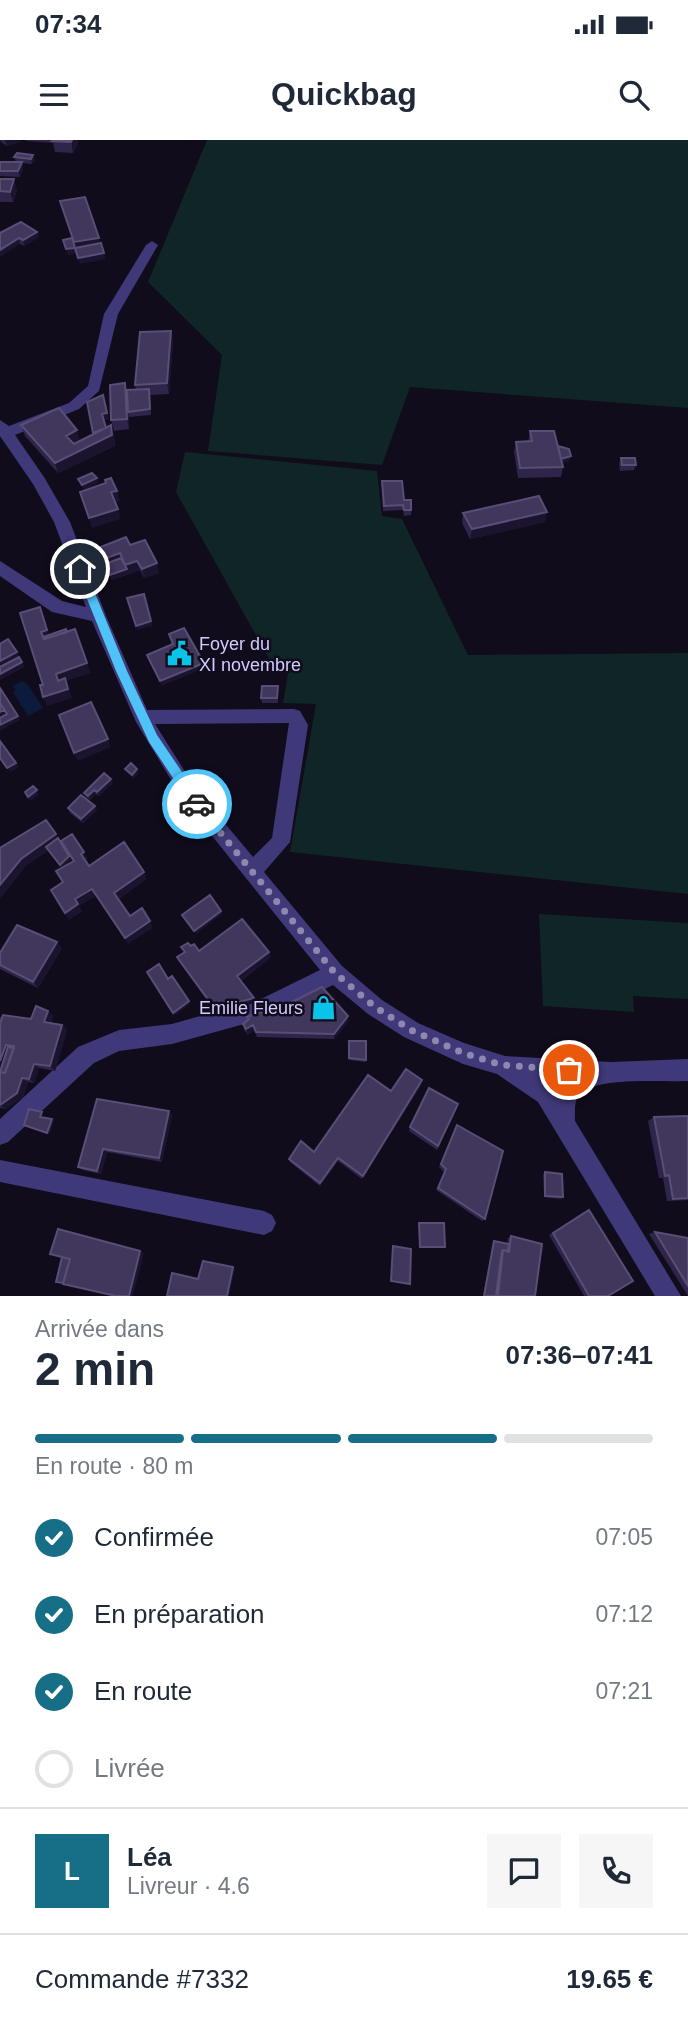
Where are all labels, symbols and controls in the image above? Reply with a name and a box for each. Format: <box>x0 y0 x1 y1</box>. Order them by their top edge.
text: 07:34 <box>35 9 102 39</box>
icon: menu <box>35 76 73 114</box>
text: Quickbag <box>271 76 417 112</box>
icon: search <box>615 76 653 114</box>
pin <box>50 539 110 599</box>
icon: home <box>61 550 99 588</box>
place label: Foyer du XI novembre <box>199 634 301 675</box>
public building icon: Foyer du XI novembre <box>165 640 193 668</box>
courier <box>162 769 232 839</box>
icon: car <box>178 785 216 823</box>
shop icon: Emilie Fleurs <box>309 994 337 1022</box>
place label: Emilie Fleurs <box>199 998 303 1018</box>
pin <box>539 1040 599 1100</box>
icon: bag <box>550 1051 588 1089</box>
text: Arrivée dans <box>35 1316 164 1342</box>
text: 07:36–07:41 <box>506 1340 653 1370</box>
text: 2 min <box>35 1343 155 1395</box>
text: En route · 80 m <box>35 1453 194 1479</box>
icon: check <box>35 1519 73 1557</box>
text: Confirmée <box>94 1522 214 1552</box>
text: 07:05 <box>595 1524 653 1550</box>
icon: check <box>35 1596 73 1634</box>
text: En préparation <box>94 1599 265 1629</box>
text: 07:12 <box>595 1601 653 1627</box>
icon: check <box>35 1673 73 1711</box>
text: En route <box>94 1676 192 1706</box>
text: 07:21 <box>595 1678 653 1704</box>
text: Livrée <box>94 1753 165 1783</box>
button: chat <box>487 1834 561 1908</box>
button: phone <box>579 1834 653 1908</box>
text: Léa <box>127 1842 172 1872</box>
text: L <box>64 1856 80 1886</box>
text: Livreur · 4.6 <box>127 1873 250 1899</box>
text: Commande #7332 <box>35 1964 249 1994</box>
text: 19.65 € <box>566 1964 653 1994</box>

